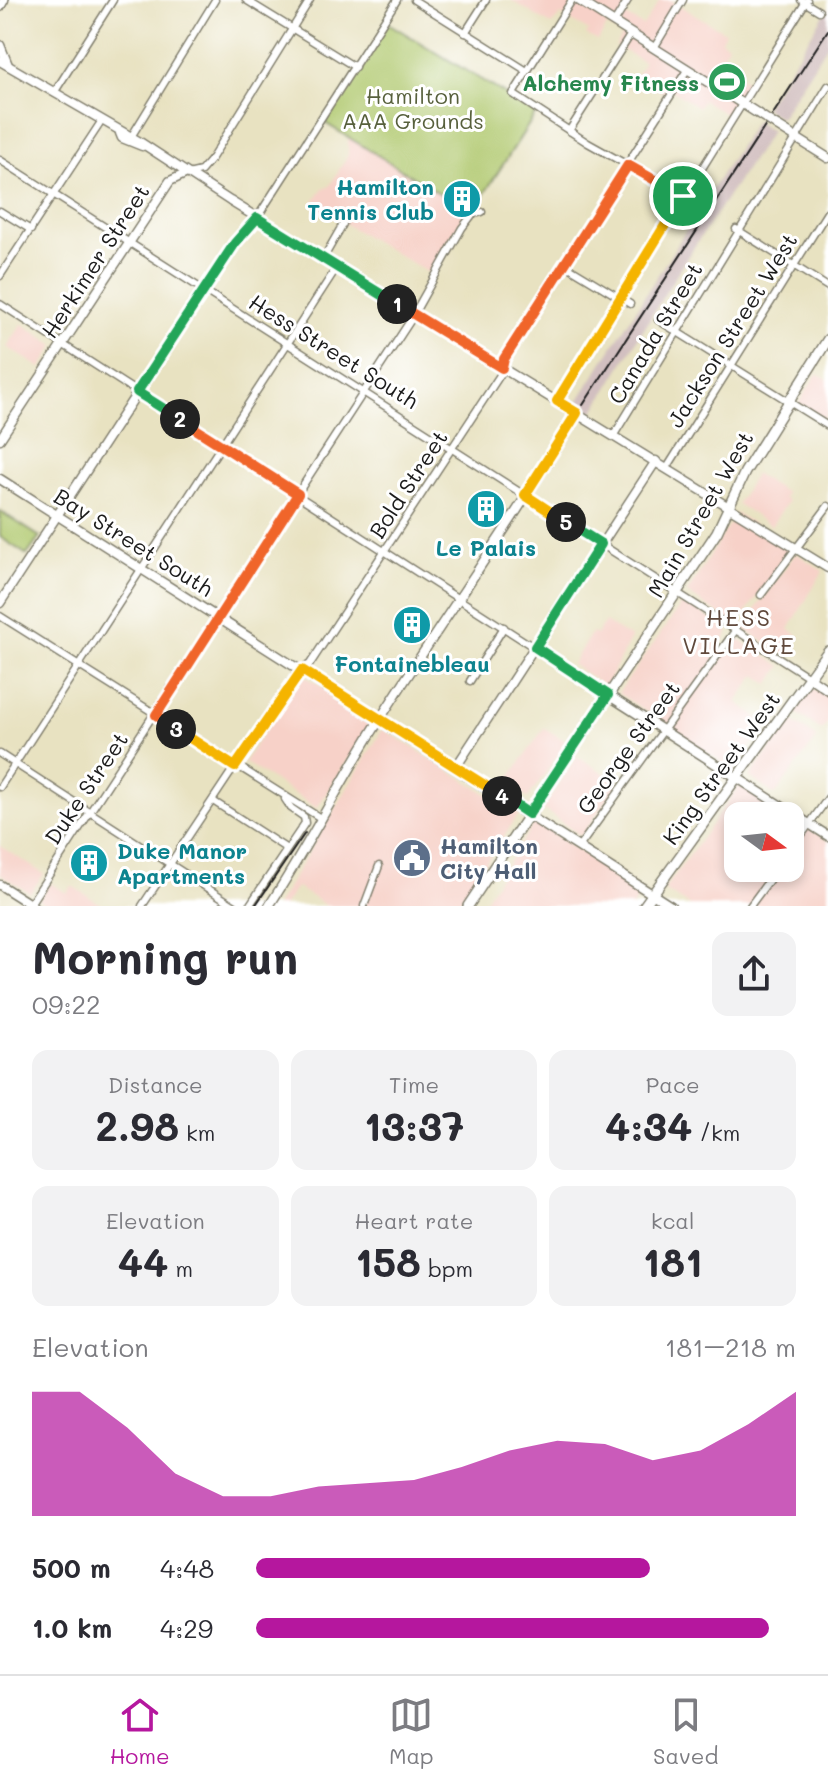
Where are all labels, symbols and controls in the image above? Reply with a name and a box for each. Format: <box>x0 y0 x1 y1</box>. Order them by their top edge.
sports icon: Alchemy Fitness <box>706 61 748 103</box>
place label: Alchemy Fitness <box>522 68 699 97</box>
park label: Hamilton AAA Grounds <box>342 81 484 135</box>
pin <box>649 162 717 230</box>
place label: Hamilton Tennis Club <box>307 172 434 226</box>
icon: arrive <box>661 174 705 218</box>
street label: Herkimer Street <box>34 178 156 344</box>
building icon: Hamilton Tennis Club <box>441 178 483 220</box>
street label: Jackson Street West <box>660 227 804 433</box>
street label: Canada Street <box>601 257 709 409</box>
pin: 1 <box>377 284 417 324</box>
street label: Hess Street South <box>244 287 424 415</box>
text: 1 <box>392 289 402 318</box>
pin: 2 <box>160 399 200 439</box>
text: 2 <box>174 404 186 433</box>
street label: Bold Street <box>362 424 454 544</box>
street label: Main Street West <box>641 426 759 602</box>
street label: Bay Street South <box>49 481 219 603</box>
building icon: Le Palais <box>465 488 507 530</box>
pin: 5 <box>546 502 586 542</box>
text: 5 <box>560 507 572 536</box>
place label: Le Palais <box>436 533 536 562</box>
district label: HESS VILLAGE <box>682 601 796 660</box>
building icon: Fontainebleau <box>391 604 433 646</box>
place label: Fontainebleau <box>334 649 490 678</box>
street label: George Street <box>570 675 686 819</box>
street label: King Street West <box>656 686 786 850</box>
pin: 3 <box>156 709 196 749</box>
text: 3 <box>169 714 183 743</box>
street label: Duke Street <box>38 726 134 850</box>
pin: 4 <box>482 776 522 816</box>
text: 4 <box>495 781 509 810</box>
north arrow <box>724 802 804 882</box>
map controls <box>724 802 804 882</box>
place label: Hamilton City Hall <box>440 831 538 885</box>
place label: Duke Manor Apartments <box>117 836 247 890</box>
public building icon: Hamilton City Hall <box>391 837 433 879</box>
building icon: Duke Manor Apartments <box>68 842 110 884</box>
text: Morning run <box>32 928 298 985</box>
button: share <box>712 932 796 1016</box>
text: 09:22 <box>32 987 100 1021</box>
text: Distance <box>108 1070 203 1099</box>
text: Time <box>389 1070 439 1099</box>
text: Pace <box>646 1070 700 1099</box>
text: 2.98 <box>95 1099 179 1151</box>
text: 13:37 <box>364 1099 464 1151</box>
text: 4:34 <box>605 1099 692 1151</box>
text: km <box>179 1118 215 1147</box>
text: /km <box>692 1118 740 1147</box>
text: Elevation <box>106 1206 205 1235</box>
text: Heart rate <box>355 1206 473 1235</box>
text: kcal <box>651 1206 695 1235</box>
text: 44 <box>118 1235 168 1287</box>
text: 158 <box>355 1235 421 1287</box>
text: 181 <box>643 1235 703 1287</box>
text: m <box>168 1254 193 1283</box>
text: bpm <box>421 1254 473 1283</box>
text: Elevation <box>32 1330 149 1364</box>
text: 181–218 m <box>665 1330 796 1364</box>
text: 500 m <box>32 1551 111 1585</box>
text: 4:48 <box>160 1551 214 1585</box>
text: 1.0 km <box>32 1611 112 1645</box>
text: 4:29 <box>160 1611 213 1645</box>
tab: Home <box>110 1693 170 1770</box>
tab: Map <box>389 1693 434 1770</box>
tab: Saved <box>653 1693 718 1770</box>

